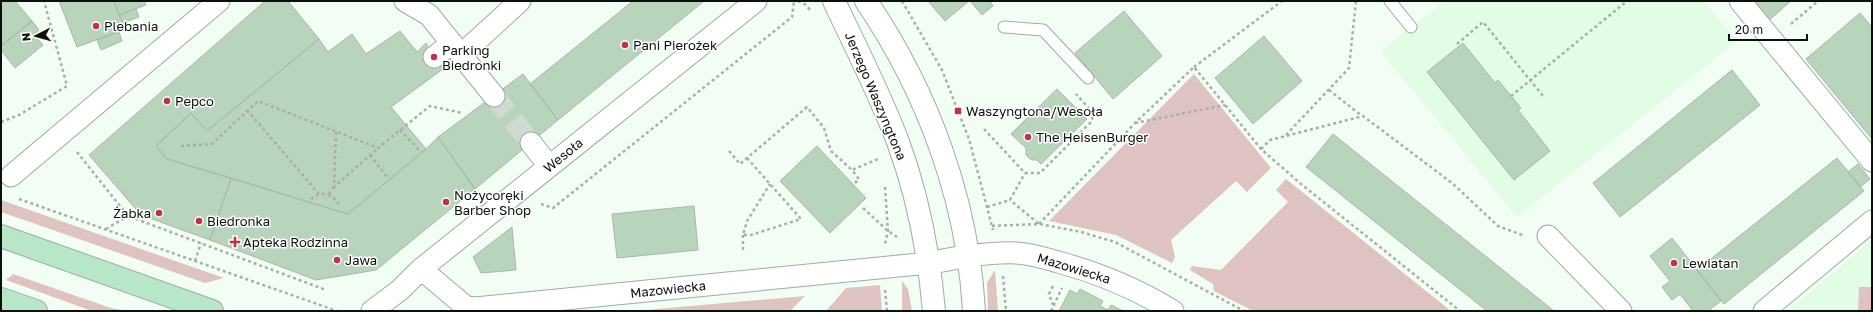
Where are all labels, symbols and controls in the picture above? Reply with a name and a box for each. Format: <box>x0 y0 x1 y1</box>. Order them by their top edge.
north arrow <box>16 16 56 56</box>
scale bar <box>1729 16 1807 42</box>
place label: Plebania <box>104 18 158 34</box>
marker: Plebania <box>91 21 101 31</box>
text: 20 m <box>1735 22 1763 37</box>
street label: Jerzego Waszyngtona <box>842 29 910 163</box>
text: N <box>19 32 32 42</box>
place label: Pani Pierożek <box>633 37 718 53</box>
marker: Pani Pierożek <box>620 40 630 50</box>
place label: Parking Biedronki <box>442 42 501 73</box>
marker: Parking Biedronki <box>429 52 439 62</box>
place label: Pepco <box>175 93 214 109</box>
marker: Pepco <box>162 96 172 106</box>
place label: Waszyngtona/Wesoła <box>966 103 1103 119</box>
marker: Waszyngtona/Wesoła <box>953 106 963 116</box>
place label: The HeisenBurger <box>1036 129 1148 145</box>
marker: The HeisenBurger <box>1023 132 1033 142</box>
street label: Wesoła <box>540 134 586 176</box>
place label: Nożycoręki Barber Shop <box>454 187 531 218</box>
marker: Nożycoręki Barber Shop <box>441 197 451 207</box>
place label: Żabka <box>113 205 151 221</box>
marker: Żabka <box>154 208 164 218</box>
place label: Biedronka <box>207 213 270 229</box>
marker: Biedronka <box>194 216 204 226</box>
place label: Apteka Rodzinna <box>243 234 348 250</box>
marker: Apteka Rodzinna <box>230 237 240 247</box>
street label: Mazowiecka <box>1035 249 1113 287</box>
place label: Jawa <box>345 252 377 268</box>
marker: Jawa <box>332 255 342 265</box>
place label: Lewiatan <box>1682 255 1738 271</box>
marker: Lewiatan <box>1669 258 1679 268</box>
street label: Mazowiecka <box>629 277 707 301</box>

